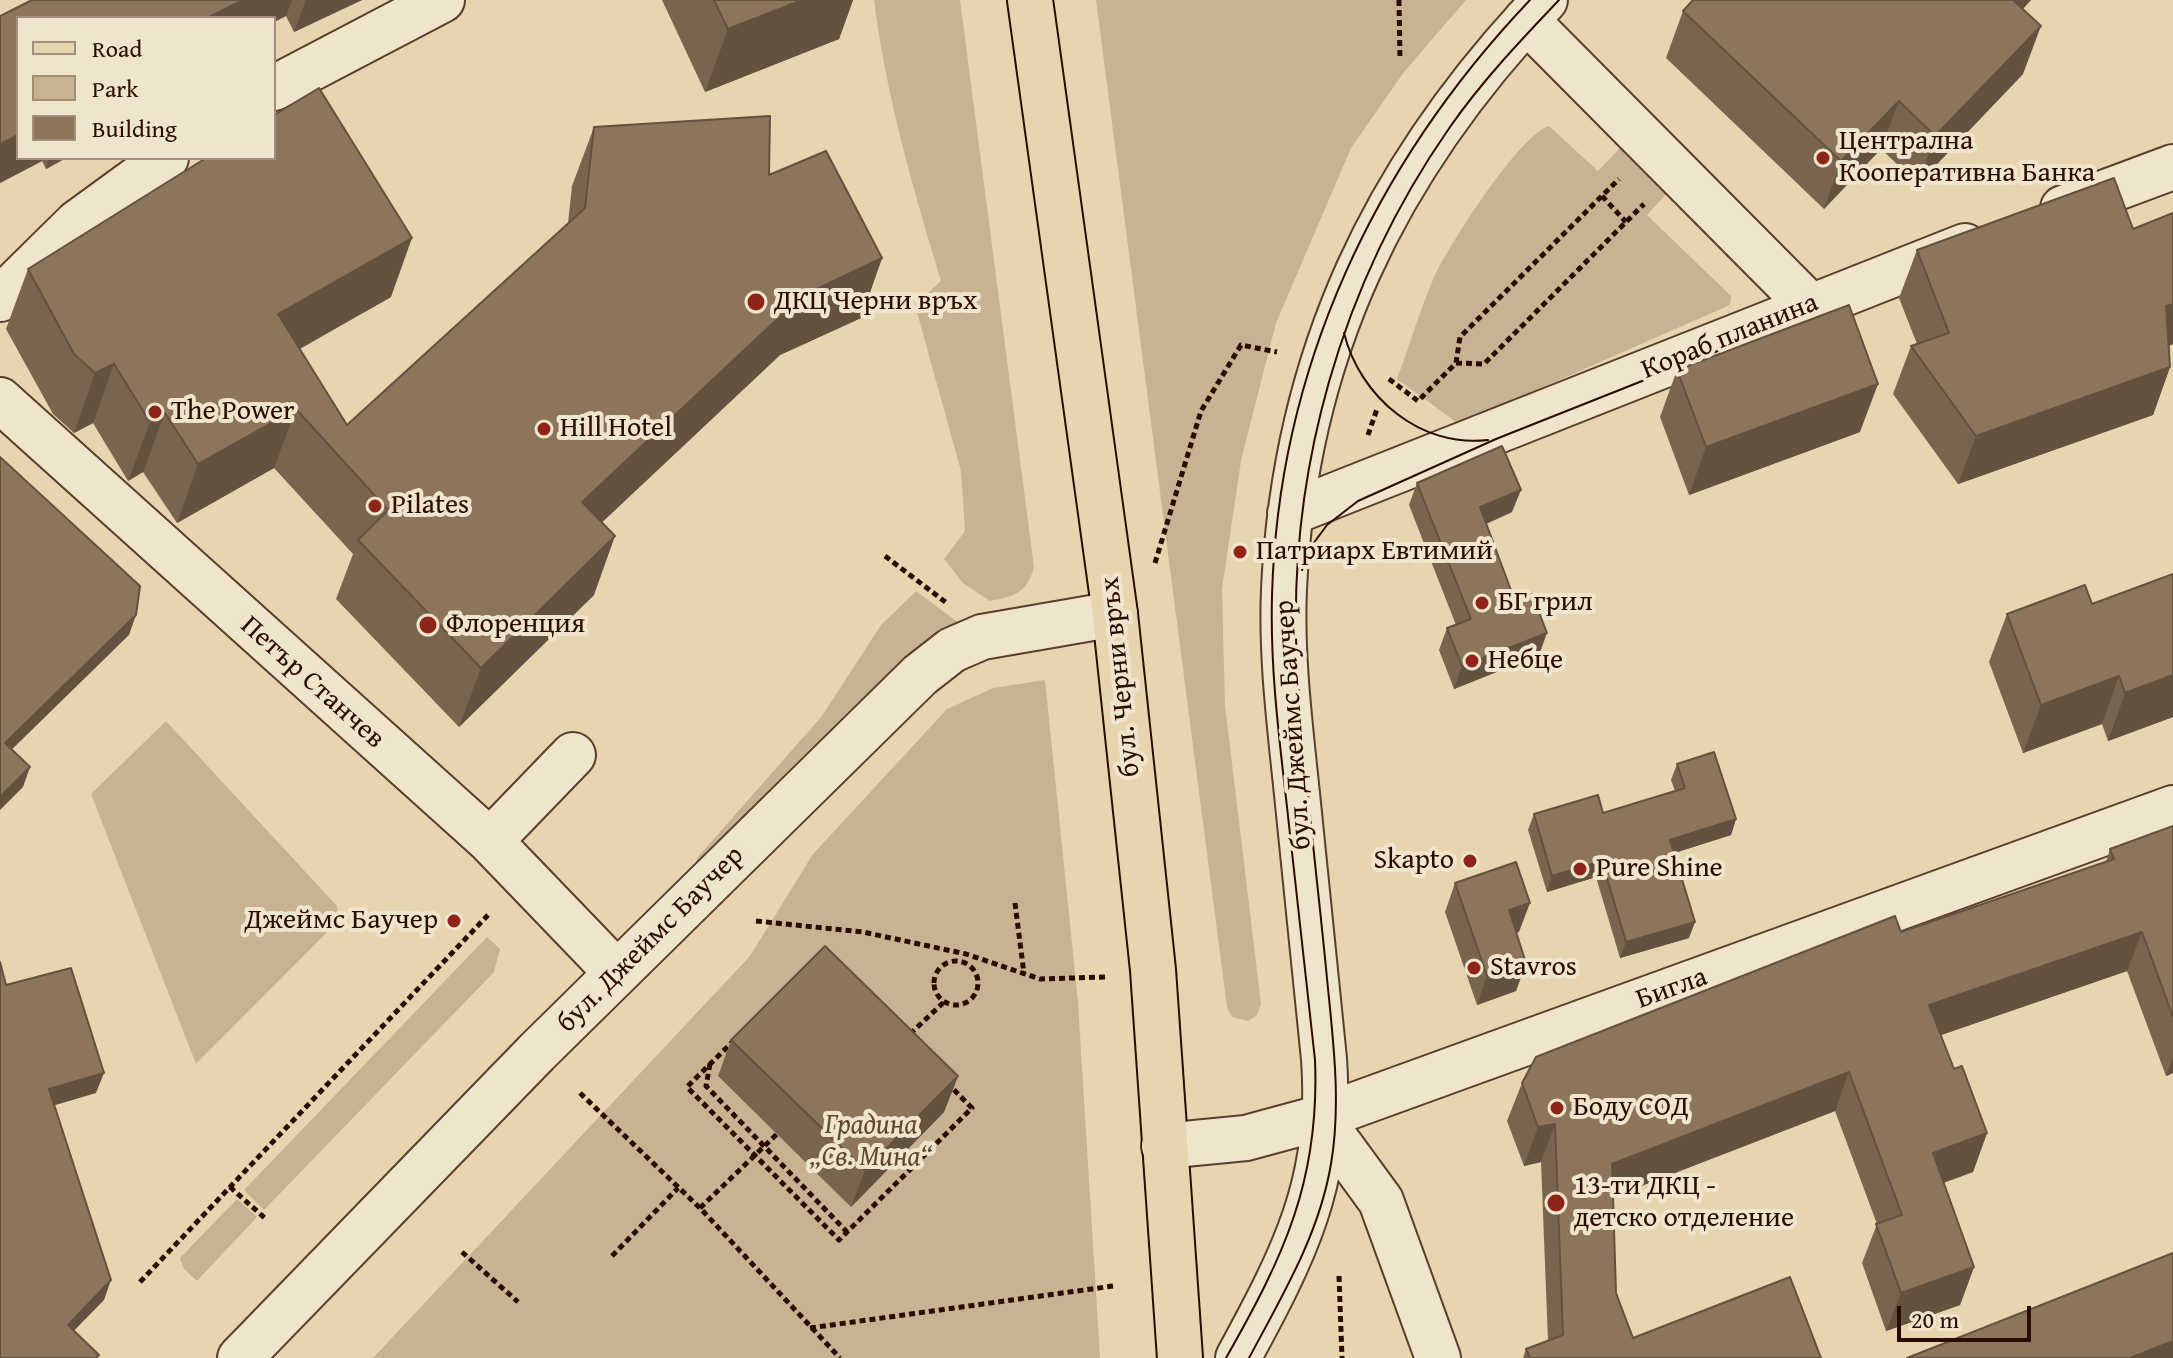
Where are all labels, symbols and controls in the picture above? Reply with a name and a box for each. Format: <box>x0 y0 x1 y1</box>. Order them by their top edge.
legend <box>16 16 276 160</box>
text: Road <box>92 31 142 66</box>
text: Park <box>92 71 138 106</box>
text: Building <box>92 111 177 146</box>
place label: Централна Кооперативна Банка <box>1839 125 2095 191</box>
marker: Централна Кооперативна Банка <box>1814 149 1832 167</box>
place label: ДКЦ Черни връх <box>774 285 977 319</box>
street label: Кораб планина <box>1637 286 1823 388</box>
marker: ДКЦ Черни връх <box>745 291 767 313</box>
place label: The Power <box>171 395 295 429</box>
marker: The Power <box>146 403 164 421</box>
place label: Hill Hotel <box>560 412 672 446</box>
marker: Hill Hotel <box>535 420 553 438</box>
place label: Pilates <box>391 489 469 523</box>
marker: Pilates <box>366 497 384 515</box>
place label: Патриарх Евтимий <box>1256 535 1493 569</box>
marker: Патриарх Евтимий <box>1231 543 1249 561</box>
street label: бул. Черни връх <box>1094 575 1148 779</box>
place label: БГ грил <box>1498 586 1593 620</box>
marker: БГ грил <box>1473 594 1491 612</box>
street label: бул. Джеймс Баучер <box>1269 599 1319 851</box>
place label: Флоренция <box>446 608 585 642</box>
street label: Петър Станчев <box>233 609 391 757</box>
marker: Флоренция <box>417 614 439 636</box>
place label: Небце <box>1488 644 1563 678</box>
marker: Небце <box>1463 652 1481 670</box>
street label: бул. Джеймс Баучер <box>551 840 751 1040</box>
place label: Skapto <box>1374 844 1454 878</box>
marker: Skapto <box>1461 852 1479 870</box>
place label: Pure Shine <box>1596 852 1723 886</box>
marker: Pure Shine <box>1571 860 1589 878</box>
place label: Джеймс Баучер <box>245 904 438 938</box>
marker: Джеймс Баучер <box>445 912 463 930</box>
place label: Stavros <box>1490 951 1577 985</box>
marker: Stavros <box>1465 959 1483 977</box>
street label: Бигла <box>1632 961 1712 1017</box>
place label: Боду СОД <box>1573 1091 1689 1125</box>
marker: Боду СОД <box>1548 1099 1566 1117</box>
park label: Градина „Св. Мина“ <box>810 1109 932 1175</box>
place label: 13-ти ДКЦ - детско отделение <box>1574 1170 1794 1236</box>
marker: 13-ти ДКЦ - детско отделение <box>1545 1192 1567 1214</box>
scale bar <box>1901 1290 2035 1340</box>
text: 20 m <box>1911 1302 1959 1337</box>

